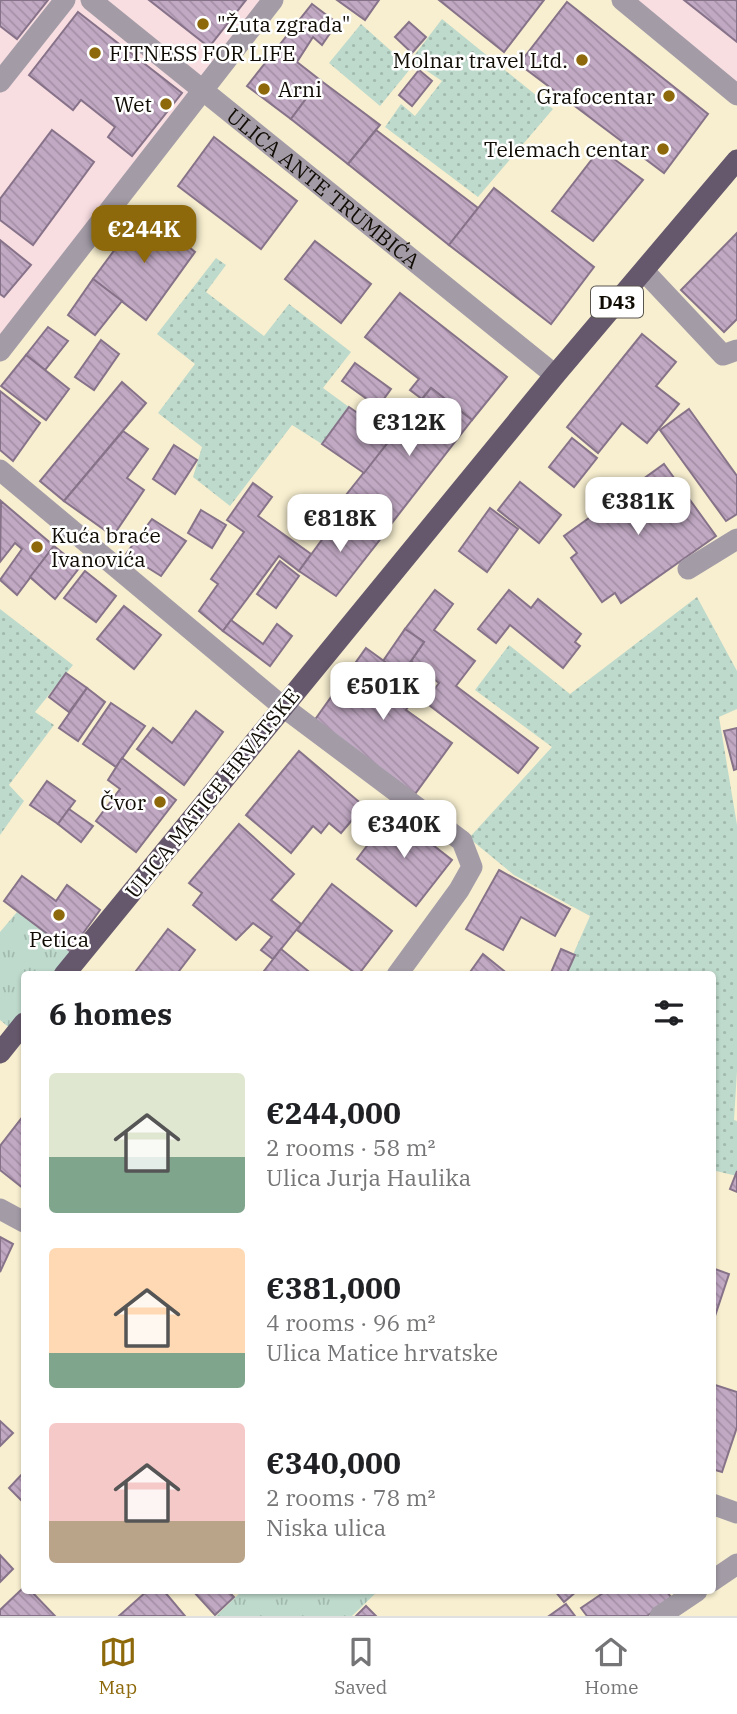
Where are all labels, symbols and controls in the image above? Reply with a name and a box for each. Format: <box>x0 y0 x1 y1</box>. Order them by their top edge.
place label: "Žuta zgrada" <box>217 10 350 38</box>
marker: "Žuta zgrada" <box>195 16 211 32</box>
place label: FITNESS FOR LIFE <box>109 39 296 67</box>
marker: FITNESS FOR LIFE <box>87 45 103 61</box>
place label: Molnar travel Ltd. <box>393 46 568 74</box>
marker: Molnar travel Ltd. <box>574 52 590 68</box>
place label: Arni <box>278 75 322 103</box>
marker: Arni <box>256 81 272 97</box>
place label: Grafocentar <box>537 82 656 110</box>
marker: Grafocentar <box>661 88 677 104</box>
place label: Wet <box>114 90 152 118</box>
marker: Wet <box>158 96 174 112</box>
street label: ULICA ANTE TRUMBIĆA <box>221 101 427 275</box>
place label: Telemach centar <box>484 135 650 163</box>
marker: Telemach centar <box>655 141 671 157</box>
pin: €244K <box>95 205 193 265</box>
text: €244K <box>107 213 181 243</box>
road number: D43 <box>591 286 643 318</box>
pin: €312K <box>360 398 458 458</box>
text: €312K <box>372 406 446 436</box>
pin: €381K <box>589 477 687 537</box>
text: €381K <box>601 485 675 515</box>
pin: €818K <box>291 494 389 554</box>
text: €818K <box>303 502 377 532</box>
place label: Kuća braće Ivanovića <box>51 521 161 573</box>
marker: Kuća braće Ivanovića <box>29 539 45 555</box>
pin: €501K <box>334 662 432 722</box>
text: €501K <box>346 670 420 700</box>
street label: ULICA MATICE HRVATSKE <box>118 682 306 904</box>
place label: Čvor <box>100 788 147 816</box>
marker: Čvor <box>152 794 168 810</box>
pin: €340K <box>355 800 453 860</box>
text: €340K <box>367 808 441 838</box>
marker: Petica <box>51 907 67 923</box>
place label: Petica <box>29 925 89 953</box>
text: 6 homes <box>49 994 172 1033</box>
icon: filters <box>650 994 688 1032</box>
text: €244,000 <box>266 1093 401 1132</box>
icon: home <box>105 1101 189 1185</box>
text: 2 rooms · 58 m² <box>266 1132 436 1162</box>
text: Ulica Jurja Haulika <box>266 1162 471 1192</box>
text: €381,000 <box>266 1268 401 1307</box>
icon: home <box>105 1276 189 1360</box>
text: 4 rooms · 96 m² <box>266 1307 436 1337</box>
text: Ulica Matice hrvatske <box>266 1337 498 1367</box>
text: €340,000 <box>266 1443 401 1482</box>
icon: home <box>105 1451 189 1535</box>
text: 2 rooms · 78 m² <box>266 1482 436 1512</box>
text: Niska ulica <box>266 1512 386 1542</box>
tab: Map <box>99 1633 137 1699</box>
tab: Saved <box>334 1633 387 1699</box>
tab: Home <box>584 1633 638 1699</box>

